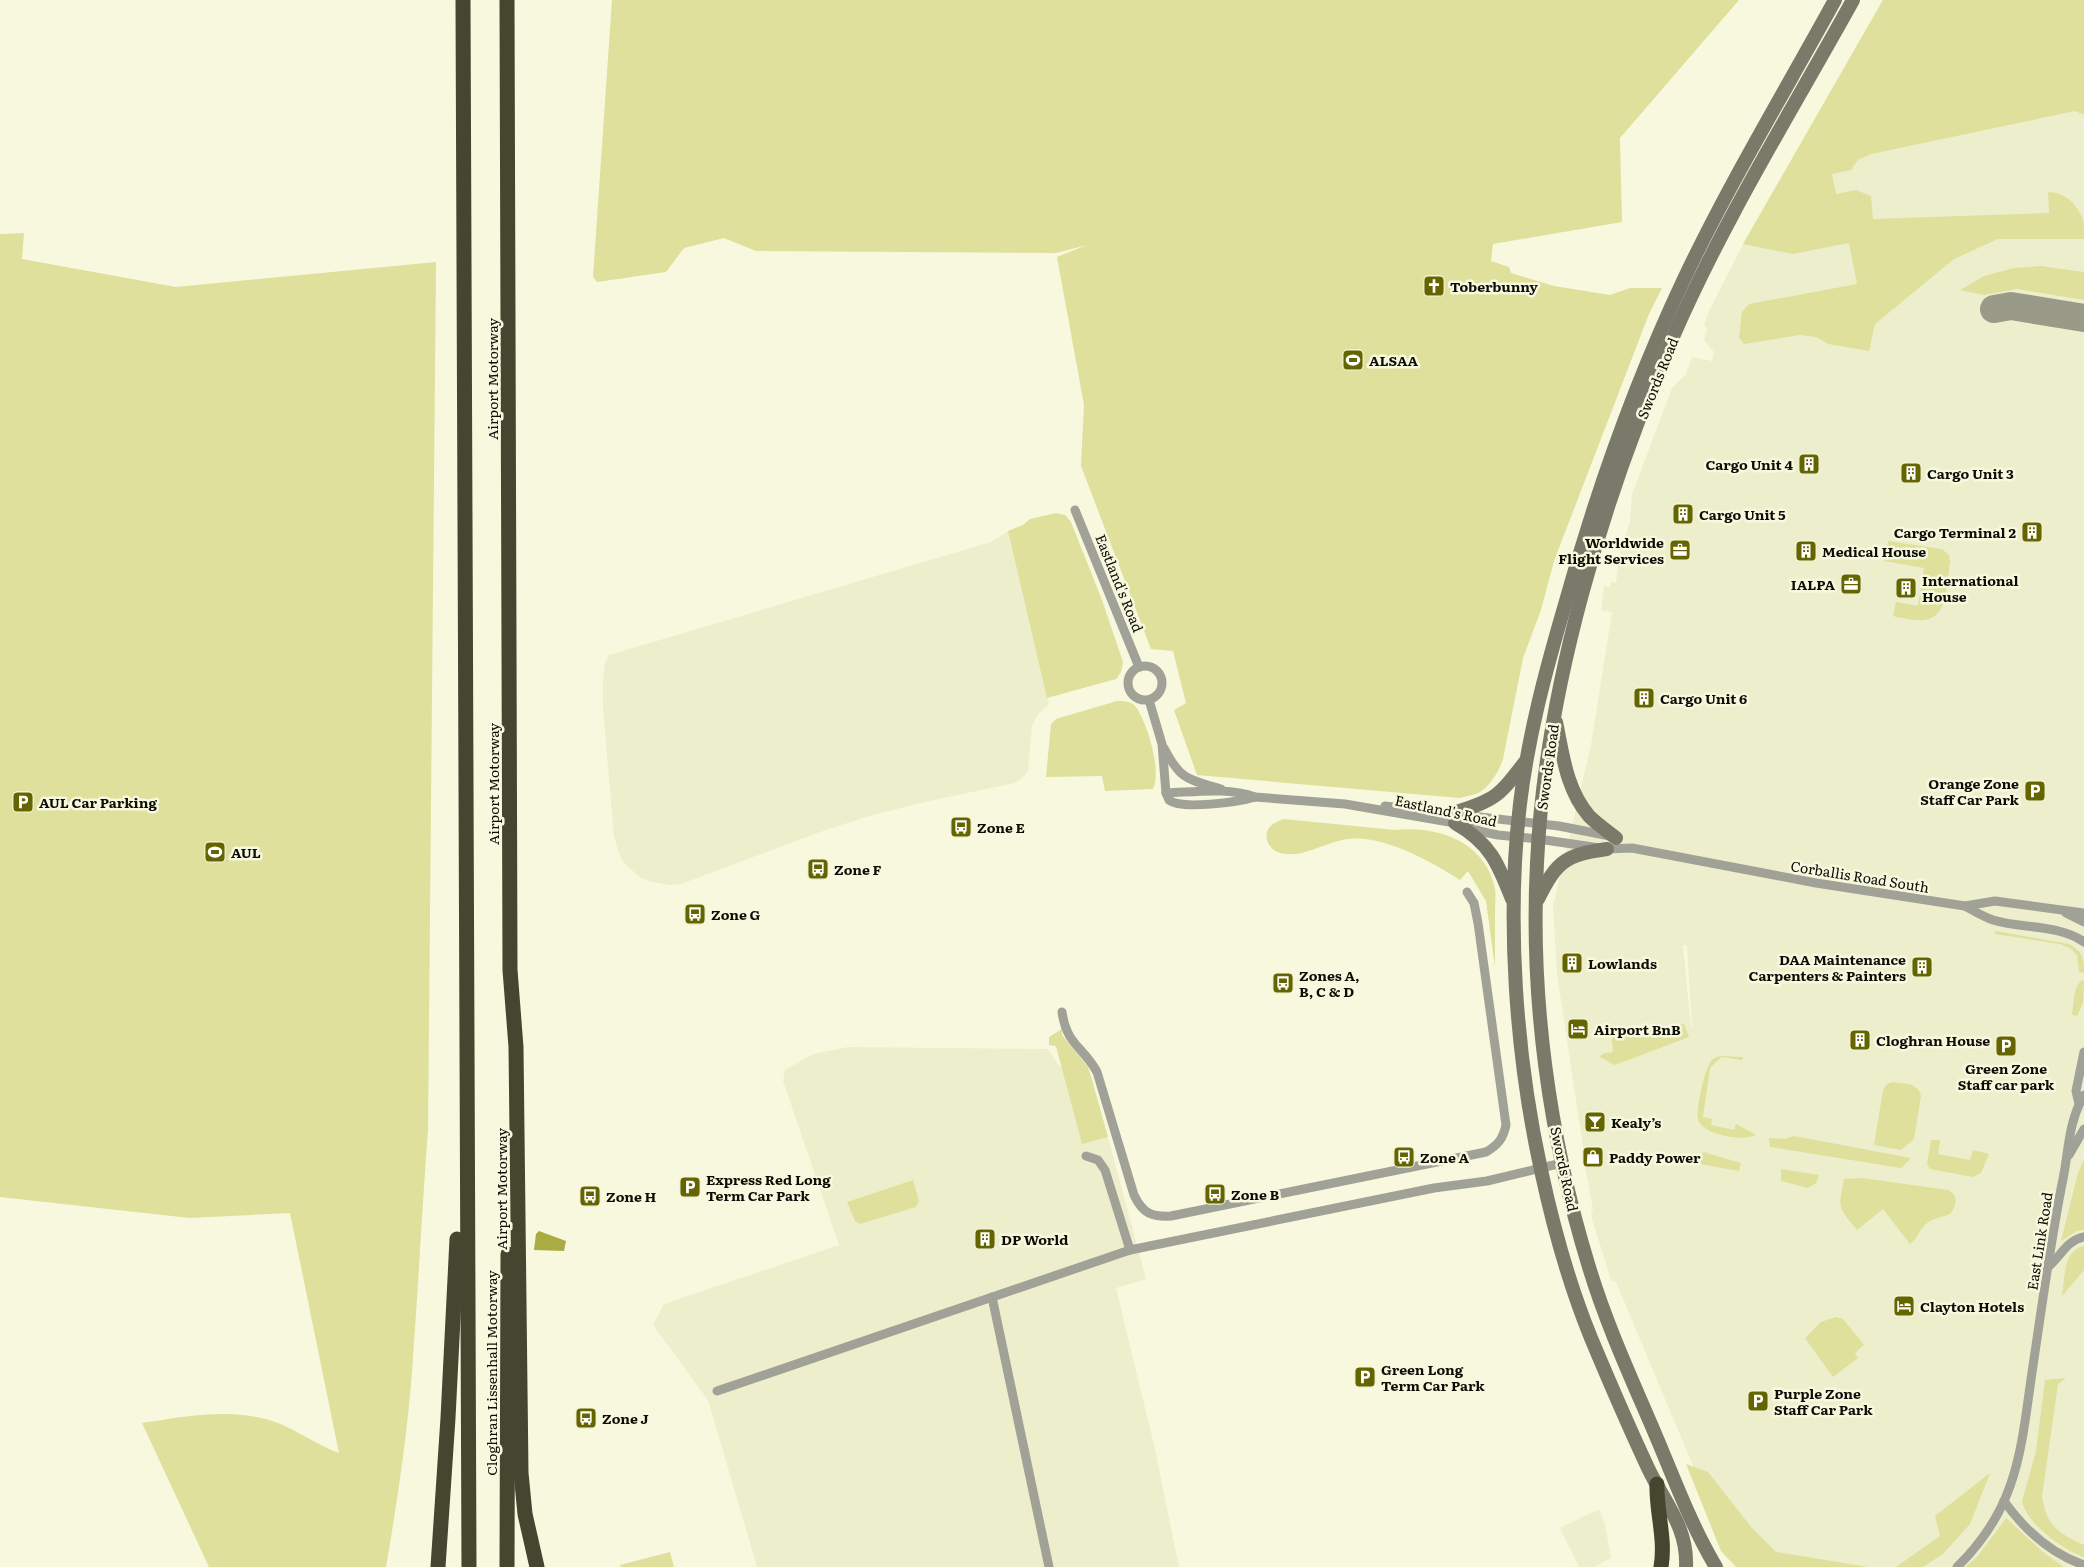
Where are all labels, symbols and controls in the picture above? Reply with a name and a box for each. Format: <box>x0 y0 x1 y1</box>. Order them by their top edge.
church icon: Toberbunny <box>1422 274 1446 298</box>
place label: Toberbunny <box>1450 276 1538 296</box>
street label: Airport Motorway <box>482 317 502 440</box>
street label: Swords Road <box>1632 334 1683 422</box>
sports icon: ALSAA <box>1341 348 1365 372</box>
place label: ALSAA <box>1369 350 1419 370</box>
building icon: Cargo Unit 4 <box>1797 452 1821 476</box>
place label: Cargo Unit 4 <box>1705 454 1794 474</box>
building icon: Cargo Unit 3 <box>1899 461 1923 485</box>
place label: Cargo Unit 3 <box>1927 463 2014 483</box>
building icon: Cargo Unit 5 <box>1671 502 1695 526</box>
place label: Cargo Unit 5 <box>1699 504 1786 524</box>
building icon: Cargo Terminal 2 <box>2020 520 2044 544</box>
place label: Cargo Terminal 2 <box>1894 522 2016 542</box>
street label: Eastland's Road <box>1091 531 1149 635</box>
place label: Worldwide Flight Services <box>1558 532 1664 568</box>
office icon: Worldwide Flight Services <box>1668 538 1692 562</box>
building icon: Medical House <box>1794 539 1818 563</box>
place label: Medical House <box>1822 541 1926 561</box>
place label: International House <box>1922 570 2019 606</box>
office icon: IALPA <box>1839 572 1863 596</box>
place label: IALPA <box>1791 574 1835 594</box>
building icon: International House <box>1894 576 1918 600</box>
building icon: Cargo Unit 6 <box>1632 686 1656 710</box>
place label: Cargo Unit 6 <box>1660 688 1747 708</box>
street label: Airport Motorway <box>483 722 503 845</box>
street label: Swords Road <box>1531 722 1563 811</box>
place label: Orange Zone Staff Car Park <box>1920 773 2020 809</box>
parking icon: Orange Zone Staff Car Park <box>2023 779 2047 803</box>
street label: Eastland's Road <box>1393 789 1499 831</box>
parking icon: AUL Car Parking <box>11 790 35 814</box>
place label: AUL Car Parking <box>39 792 157 812</box>
bus stop icon: Zone E <box>949 815 973 839</box>
place label: Zone E <box>977 817 1025 837</box>
sports icon: AUL <box>203 840 227 864</box>
place label: AUL <box>231 842 261 862</box>
street label: Corballis Road South <box>1789 855 1931 897</box>
bus stop icon: Zone F <box>806 857 830 881</box>
place label: Zone F <box>834 859 882 879</box>
bus stop icon: Zone G <box>683 902 707 926</box>
place label: Zone G <box>711 904 761 924</box>
place label: DAA Maintenance Carpenters & Painters <box>1749 949 1906 985</box>
building icon: Lowlands <box>1560 951 1584 975</box>
place label: Lowlands <box>1588 953 1657 973</box>
building icon: DAA Maintenance Carpenters & Painters <box>1910 955 1934 979</box>
place label: Zones A, B, C & D <box>1299 965 1360 1001</box>
bus stop icon: Zones A, B, C & D <box>1271 971 1295 995</box>
hotel icon: Airport BnB <box>1566 1017 1590 1041</box>
place label: Airport BnB <box>1594 1019 1681 1039</box>
building icon: Cloghran House <box>1848 1028 1872 1052</box>
place label: Cloghran House <box>1876 1030 1990 1050</box>
parking icon: Green Zone Staff car park <box>1994 1034 2018 1058</box>
place label: Green Zone Staff car park <box>1958 1058 2055 1094</box>
bar icon: Kealy’s <box>1583 1110 1607 1134</box>
place label: Kealy’s <box>1611 1112 1661 1132</box>
street label: Swords Road <box>1546 1125 1584 1214</box>
street label: Airport Motorway <box>491 1127 511 1250</box>
bus stop icon: Zone A <box>1392 1145 1416 1169</box>
shop icon: Paddy Power <box>1581 1145 1605 1169</box>
place label: Zone A <box>1420 1147 1470 1167</box>
place label: Paddy Power <box>1609 1147 1701 1167</box>
place label: Express Red Long Term Car Park <box>706 1169 831 1205</box>
parking icon: Express Red Long Term Car Park <box>678 1175 702 1199</box>
bus stop icon: Zone B <box>1203 1182 1227 1206</box>
bus stop icon: Zone H <box>578 1184 602 1208</box>
place label: Zone B <box>1231 1184 1280 1204</box>
place label: Zone H <box>606 1186 657 1206</box>
street label: East Link Road <box>2021 1190 2057 1292</box>
building icon: DP World <box>973 1227 997 1251</box>
place label: DP World <box>1001 1229 1068 1249</box>
street label: Cloghran Lissenhall Motorway <box>481 1269 501 1476</box>
hotel icon: Clayton Hotels <box>1892 1294 1916 1318</box>
place label: Clayton Hotels <box>1920 1296 2024 1316</box>
place label: Green Long Term Car Park <box>1381 1359 1485 1395</box>
parking icon: Green Long Term Car Park <box>1353 1365 1377 1389</box>
place label: Purple Zone Staff Car Park <box>1774 1383 1873 1419</box>
parking icon: Purple Zone Staff Car Park <box>1746 1389 1770 1413</box>
bus stop icon: Zone J <box>574 1406 598 1430</box>
place label: Zone J <box>602 1408 649 1428</box>

